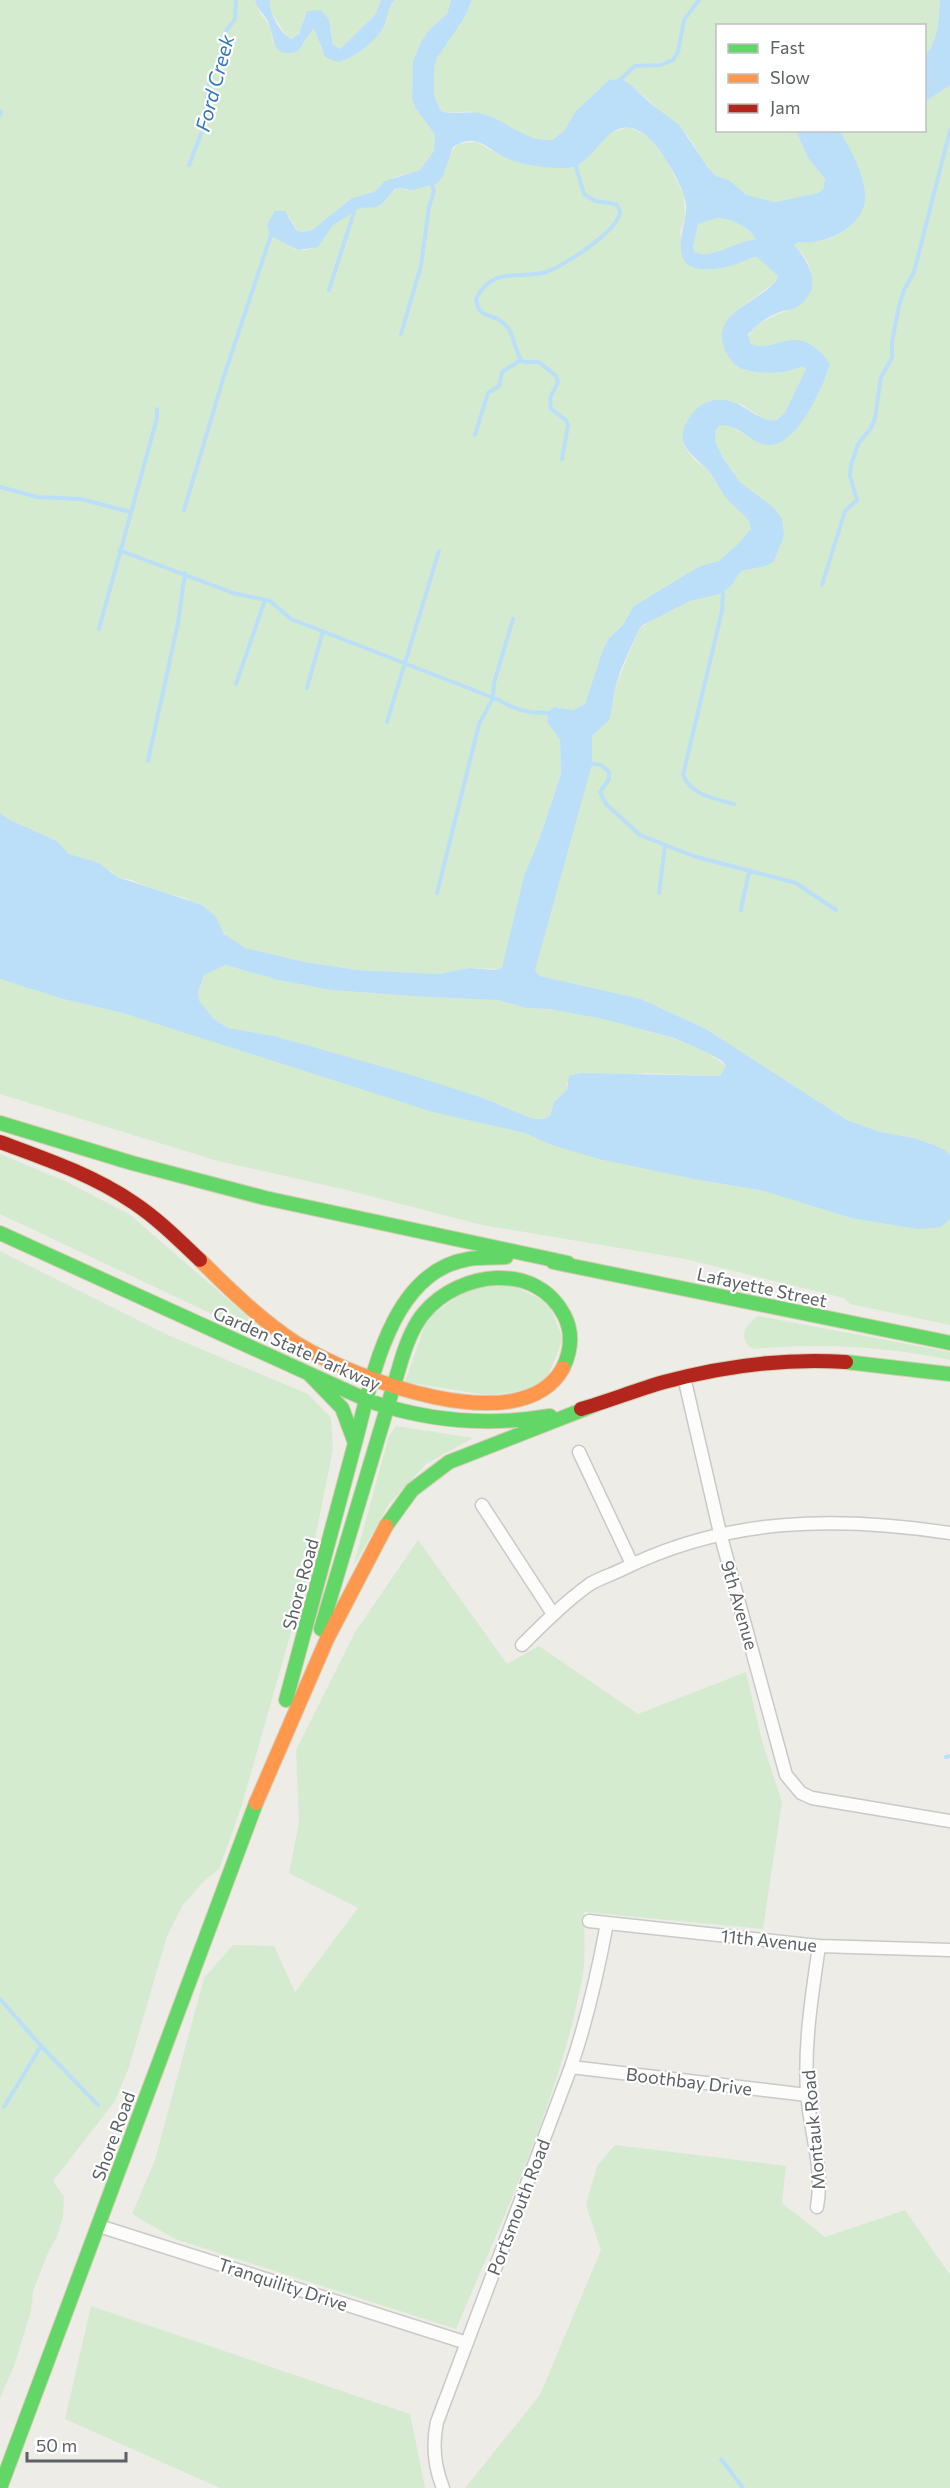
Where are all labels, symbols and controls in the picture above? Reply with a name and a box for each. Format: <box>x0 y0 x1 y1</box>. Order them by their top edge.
legend <box>716 24 926 132</box>
water label: Ford Creek <box>190 31 239 134</box>
text: Fast <box>770 36 805 58</box>
text: Slow <box>770 66 810 88</box>
text: Jam <box>770 96 800 118</box>
street label: Lafayette Street <box>695 1262 829 1312</box>
street label: Garden State Parkway <box>210 1301 384 1395</box>
street label: Shore Road <box>277 1536 323 1632</box>
street label: 9th Avenue <box>717 1558 763 1652</box>
street label: 11th Avenue <box>720 1924 818 1956</box>
street label: Boothbay Drive <box>625 2062 753 2100</box>
street label: Montauk Road <box>797 2069 829 2191</box>
street label: Shore Road <box>87 2088 139 2184</box>
street label: Portsmouth Road <box>482 2136 554 2278</box>
street label: Tranquility Drive <box>215 2253 351 2315</box>
scale bar <box>27 2425 126 2463</box>
text: 50 m <box>36 2434 77 2456</box>

